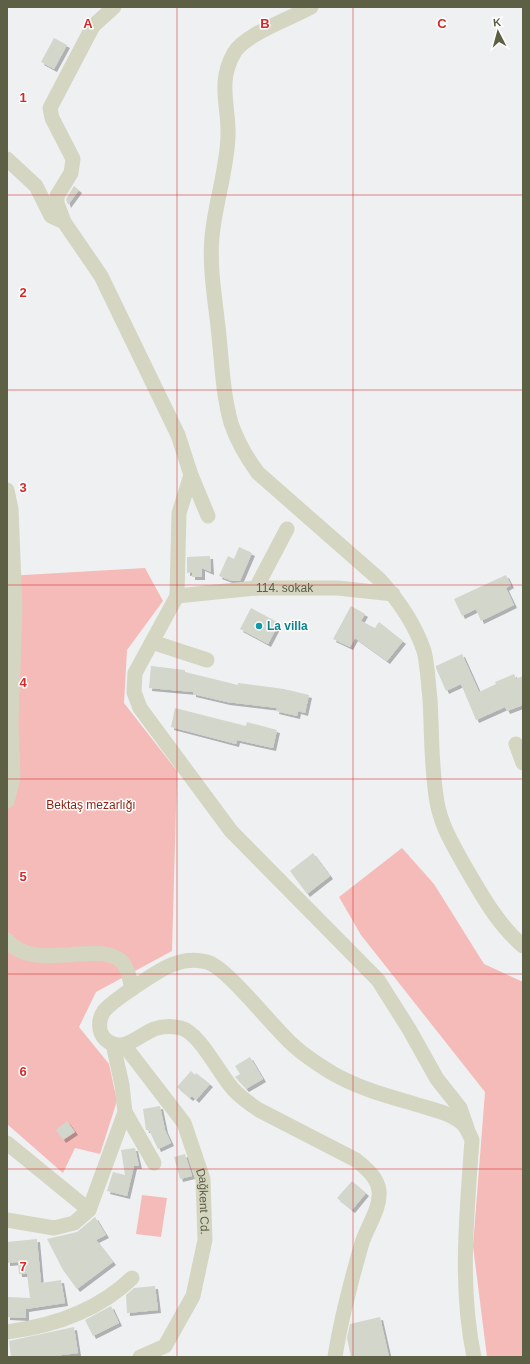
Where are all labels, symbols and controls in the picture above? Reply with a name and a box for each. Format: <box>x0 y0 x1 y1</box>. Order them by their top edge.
north arrow <box>478 12 518 52</box>
text: A <box>83 16 93 31</box>
text: B <box>260 16 270 31</box>
text: C <box>437 16 447 31</box>
text: K <box>492 16 502 28</box>
text: 1 <box>19 90 27 105</box>
text: 2 <box>19 285 27 300</box>
text: 3 <box>19 480 27 495</box>
street label: 114. sokak <box>256 581 314 595</box>
place label: La villa <box>267 619 308 633</box>
marker: La villa <box>254 621 264 631</box>
text: 4 <box>19 675 27 690</box>
park label: Bektaş mezarlığı <box>46 798 136 812</box>
text: 5 <box>19 869 27 884</box>
text: 6 <box>19 1064 27 1079</box>
street label: Dağkent Cd. <box>193 1166 212 1235</box>
text: 7 <box>19 1259 27 1274</box>

